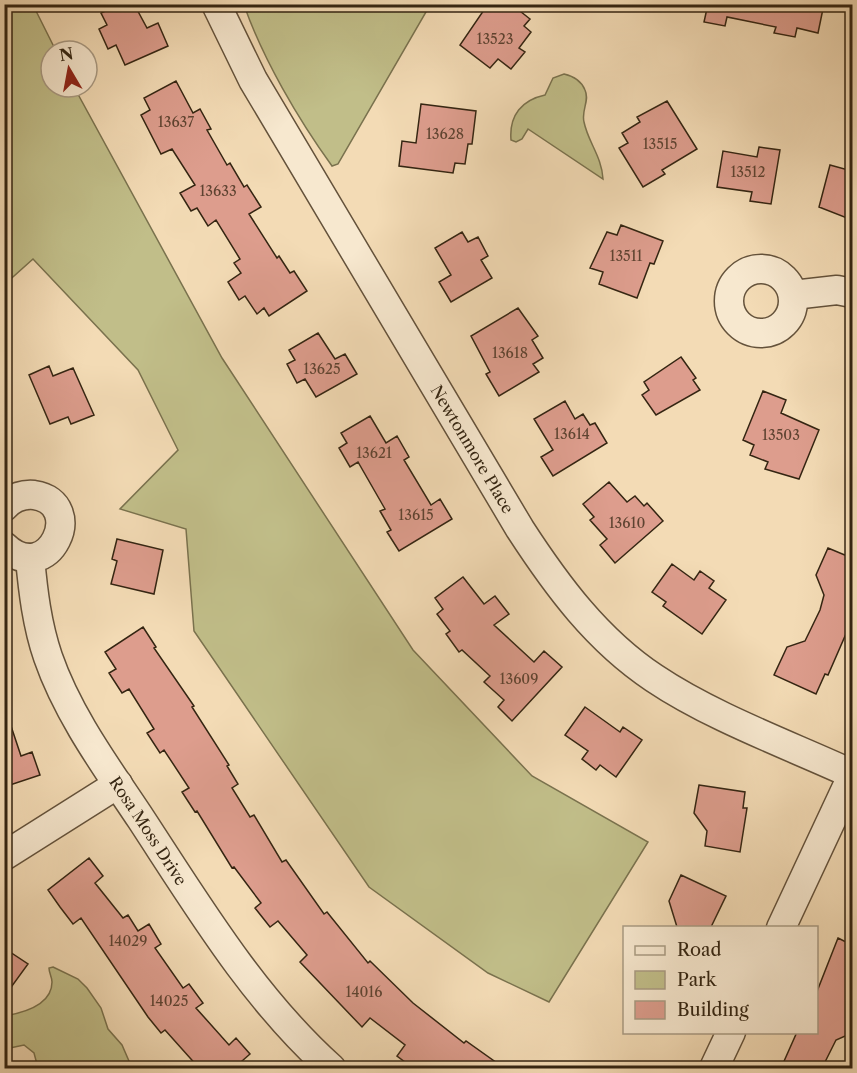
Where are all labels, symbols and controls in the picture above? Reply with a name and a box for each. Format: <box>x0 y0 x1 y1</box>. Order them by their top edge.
house number: 13523 <box>477 30 513 48</box>
north arrow <box>39 39 99 99</box>
text: N <box>58 43 75 65</box>
house number: 13637 <box>158 113 194 131</box>
house number: 13628 <box>426 125 464 143</box>
house number: 13515 <box>643 135 677 153</box>
house number: 13512 <box>730 163 766 181</box>
house number: 13633 <box>199 182 237 200</box>
house number: 13511 <box>610 247 643 265</box>
house number: 13618 <box>492 344 528 362</box>
house number: 13625 <box>303 360 341 378</box>
street label: Newtonmore Place <box>427 381 518 517</box>
house number: 13614 <box>554 425 590 443</box>
house number: 13503 <box>762 426 800 444</box>
house number: 13621 <box>356 444 392 462</box>
house number: 13615 <box>398 506 434 524</box>
house number: 13610 <box>609 514 645 532</box>
house number: 13609 <box>500 670 538 688</box>
street label: Rosa Moss Drive <box>105 773 191 889</box>
legend <box>623 926 818 1034</box>
house number: 14029 <box>108 932 148 950</box>
text: Road <box>677 939 722 961</box>
text: Park <box>677 969 718 991</box>
house number: 14016 <box>346 983 382 1001</box>
house number: 14025 <box>150 992 188 1010</box>
text: Building <box>677 999 749 1021</box>

